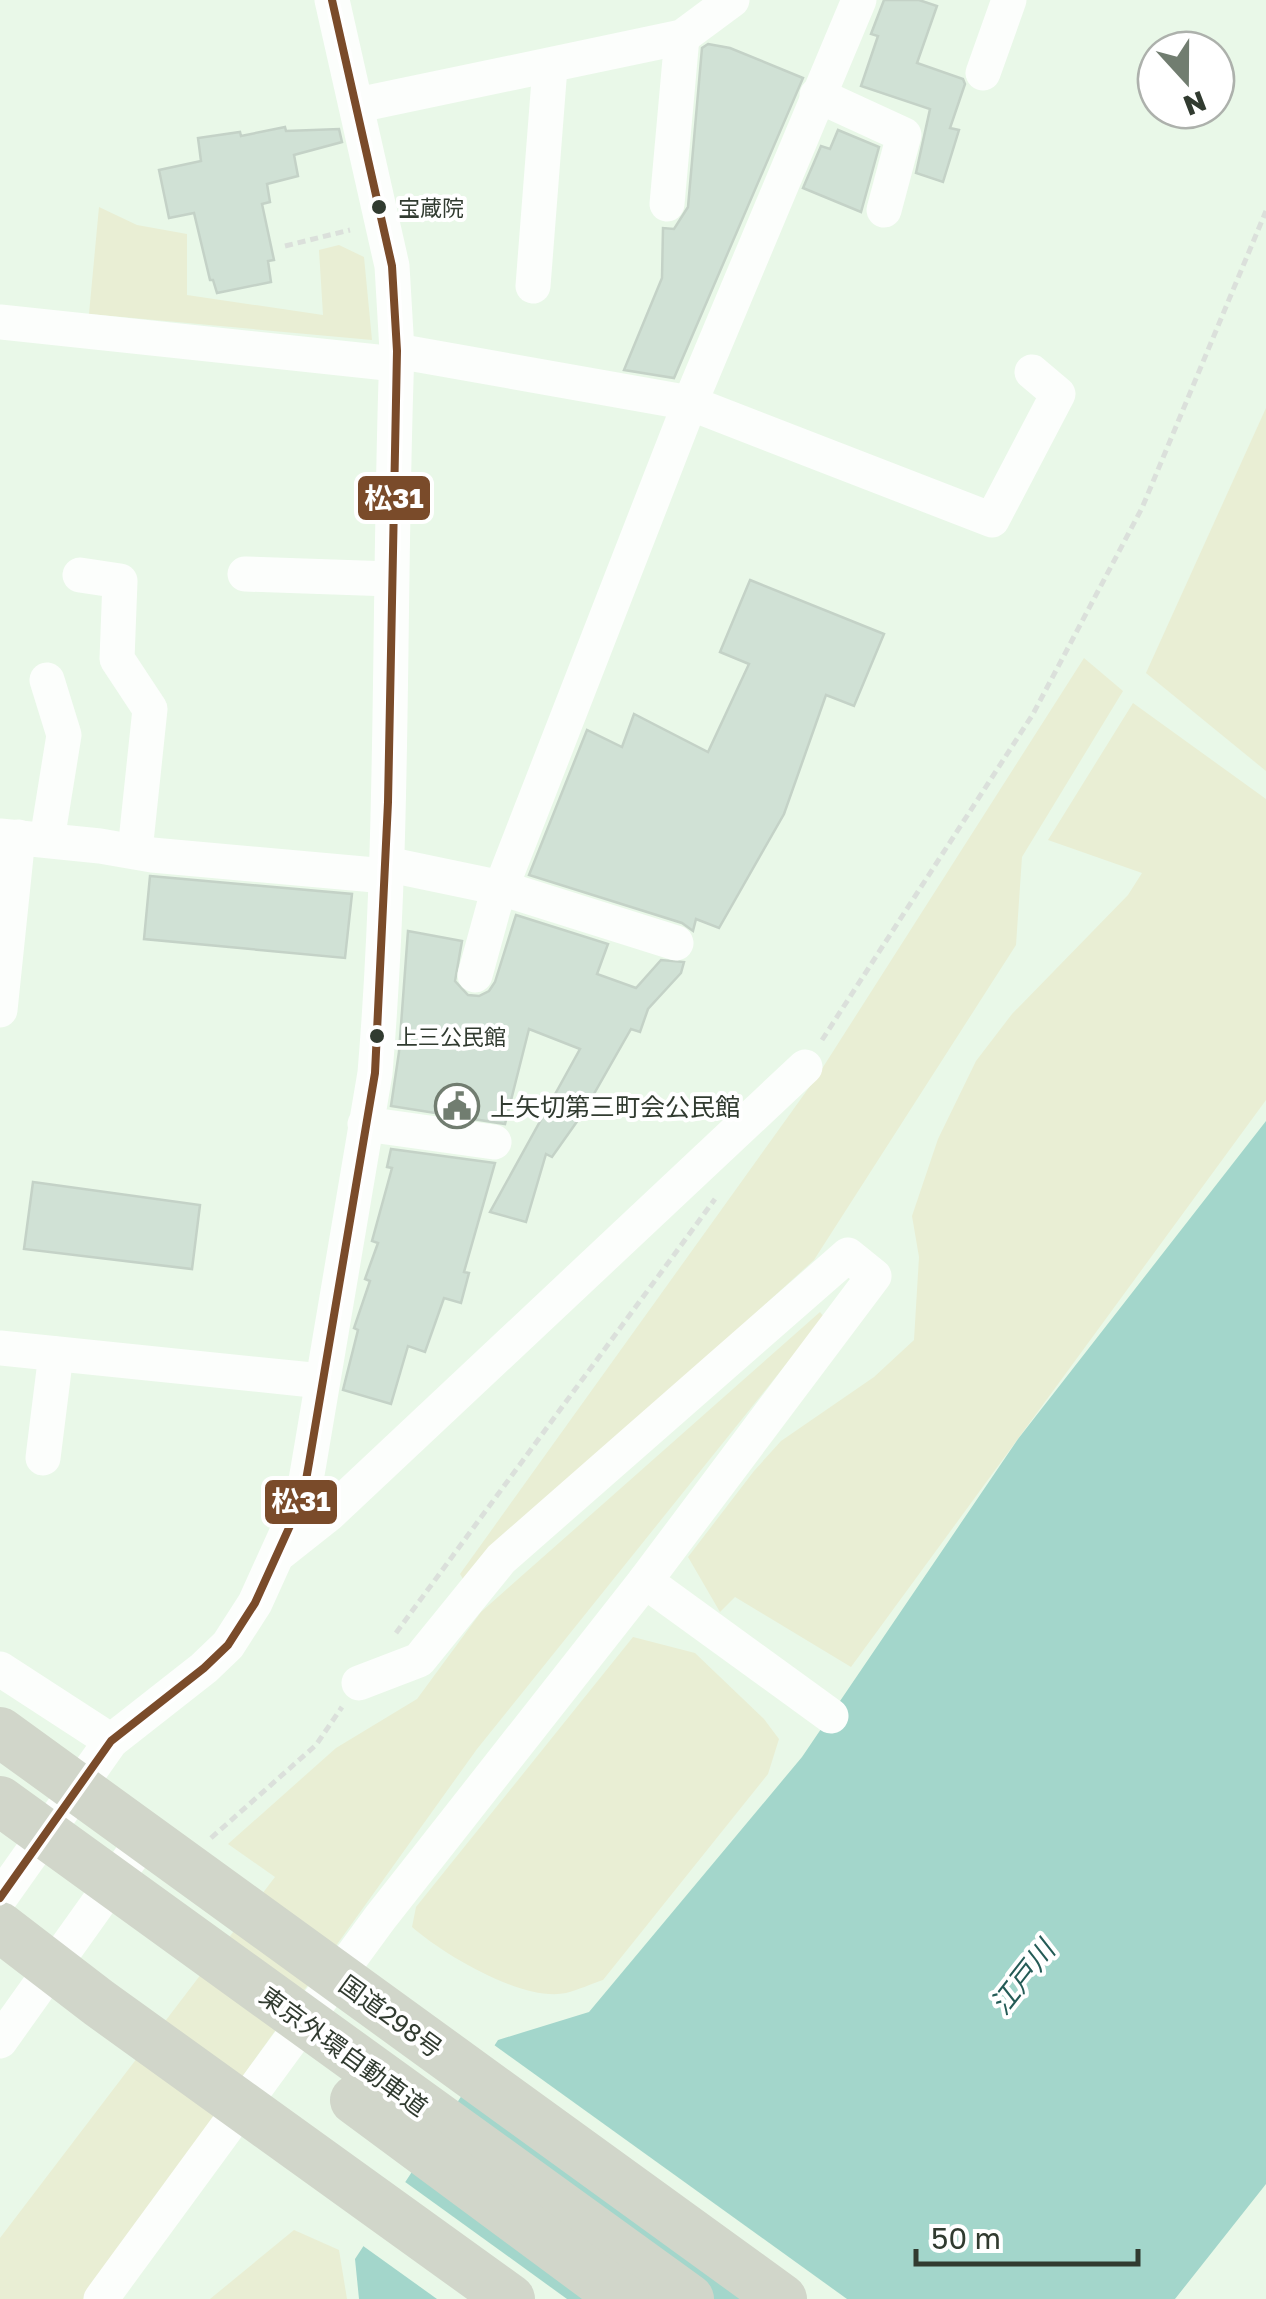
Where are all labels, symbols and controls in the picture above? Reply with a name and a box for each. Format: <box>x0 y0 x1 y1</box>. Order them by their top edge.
north arrow <box>1136 30 1236 130</box>
text: N <box>1179 85 1211 123</box>
place label: 宝蔵院 <box>398 194 464 221</box>
marker: 宝蔵院 <box>369 197 389 217</box>
line badge: 松31 <box>356 474 432 522</box>
text: 松31 <box>364 481 424 514</box>
place label: 上三公民館 <box>396 1023 506 1050</box>
marker: 上三公民館 <box>367 1026 387 1046</box>
public building icon: 上矢切第三町会公民館 <box>434 1083 480 1129</box>
place label: 上矢切第三町会公民館 <box>490 1091 740 1122</box>
line badge: 松31 <box>263 1478 339 1526</box>
text: 松31 <box>271 1484 331 1517</box>
water label: 江戸川 <box>983 1931 1063 2020</box>
street label: 国道298号 <box>333 1968 449 2064</box>
street label: 東京外環自動車道 <box>254 1980 434 2122</box>
scale bar <box>916 2204 1138 2266</box>
text: 50 m <box>931 2220 1001 2256</box>

